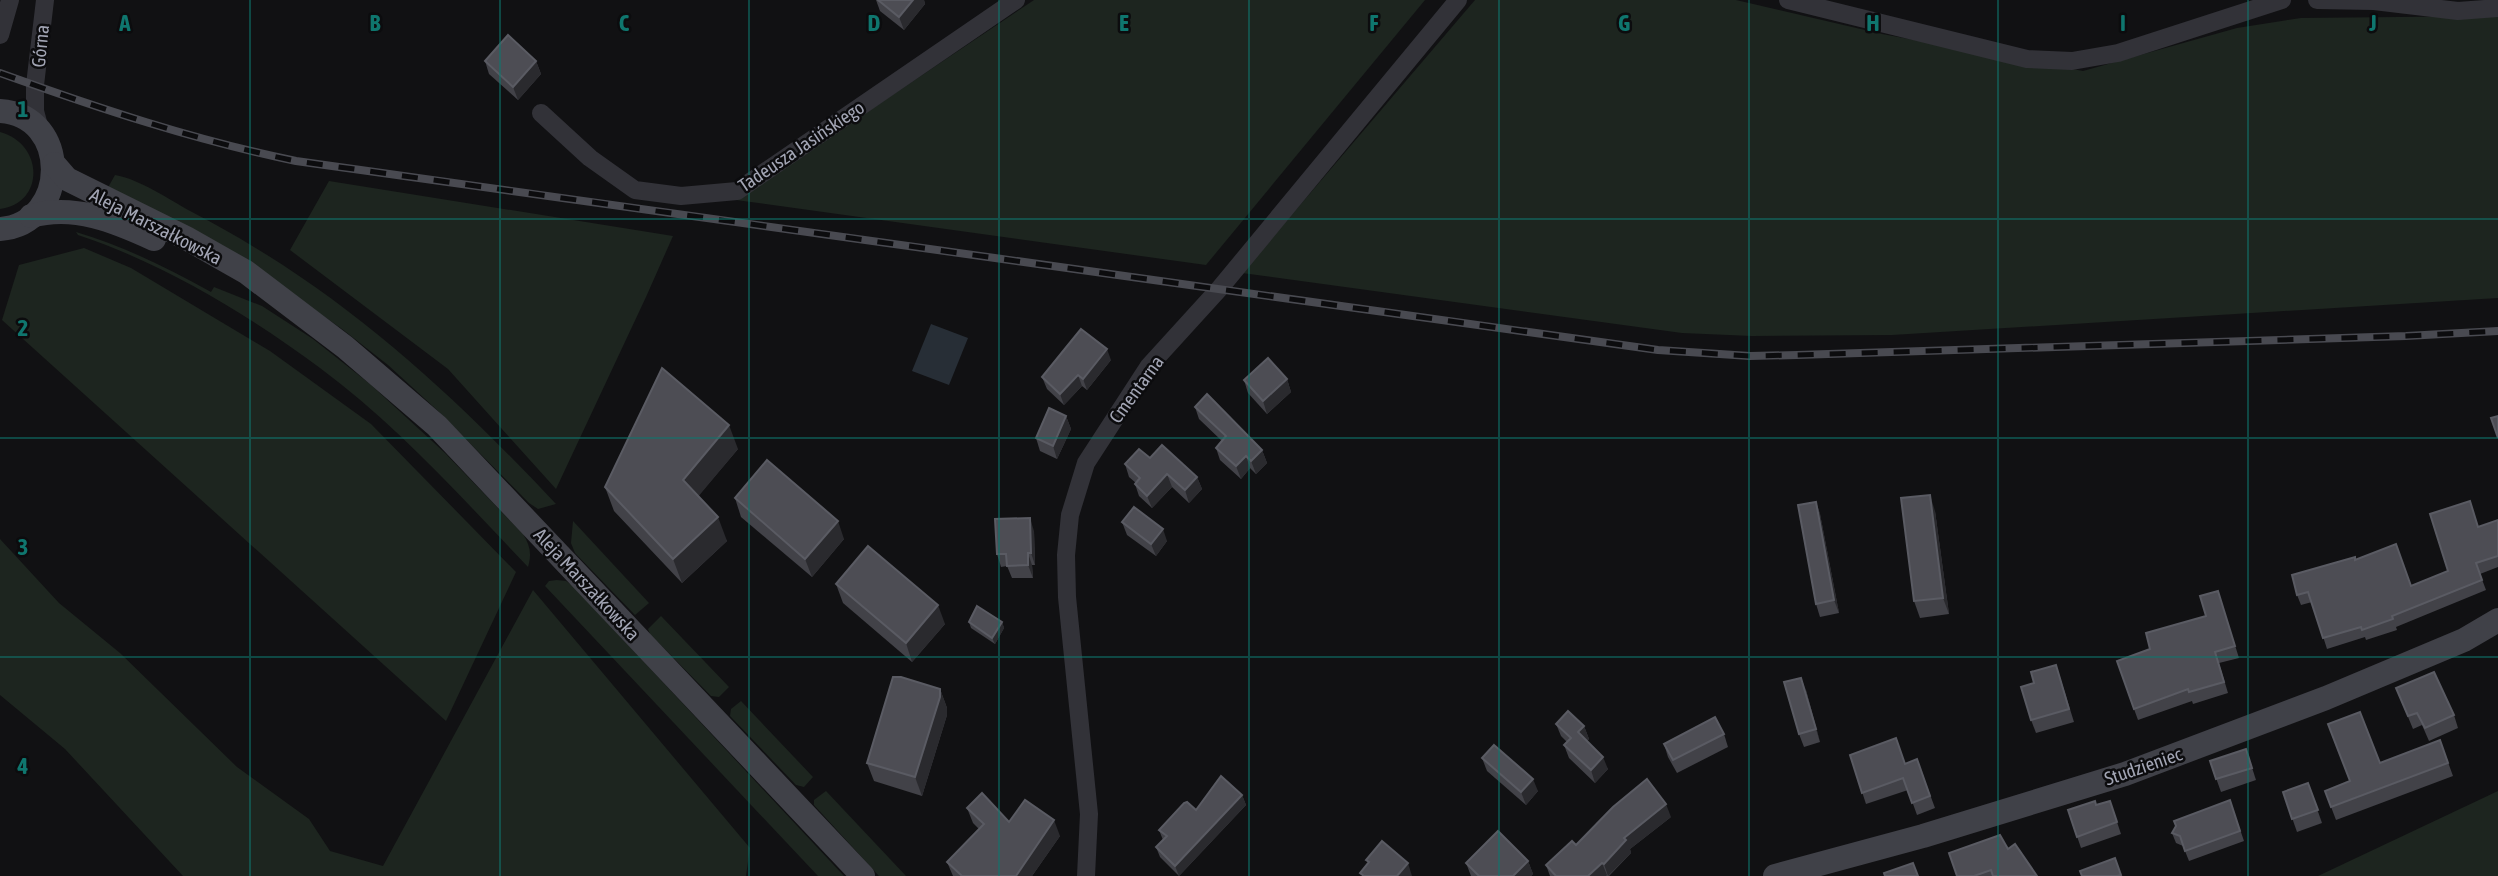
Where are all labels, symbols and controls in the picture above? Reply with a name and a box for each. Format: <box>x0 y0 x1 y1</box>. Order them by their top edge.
text: A <box>118 10 131 36</box>
text: B <box>370 10 381 36</box>
text: C <box>619 10 630 36</box>
text: D <box>868 10 881 36</box>
text: E <box>1119 10 1129 36</box>
text: F <box>1369 10 1379 36</box>
text: G <box>1618 10 1630 36</box>
text: H <box>1866 10 1880 36</box>
text: I <box>2120 10 2126 36</box>
text: J <box>2368 10 2377 36</box>
street label: Górna <box>27 24 53 68</box>
text: 1 <box>18 96 29 122</box>
street label: Tadeusza Jasińskiego <box>734 96 868 196</box>
street label: Aleja Marszałkowska <box>86 183 226 269</box>
text: 2 <box>18 315 28 341</box>
street label: Cmentarna <box>1104 351 1168 427</box>
street label: Aleja Marszałkowska <box>529 523 645 645</box>
text: 3 <box>18 534 28 560</box>
street label: Studzieniec <box>2101 742 2186 790</box>
text: 4 <box>17 753 29 779</box>

